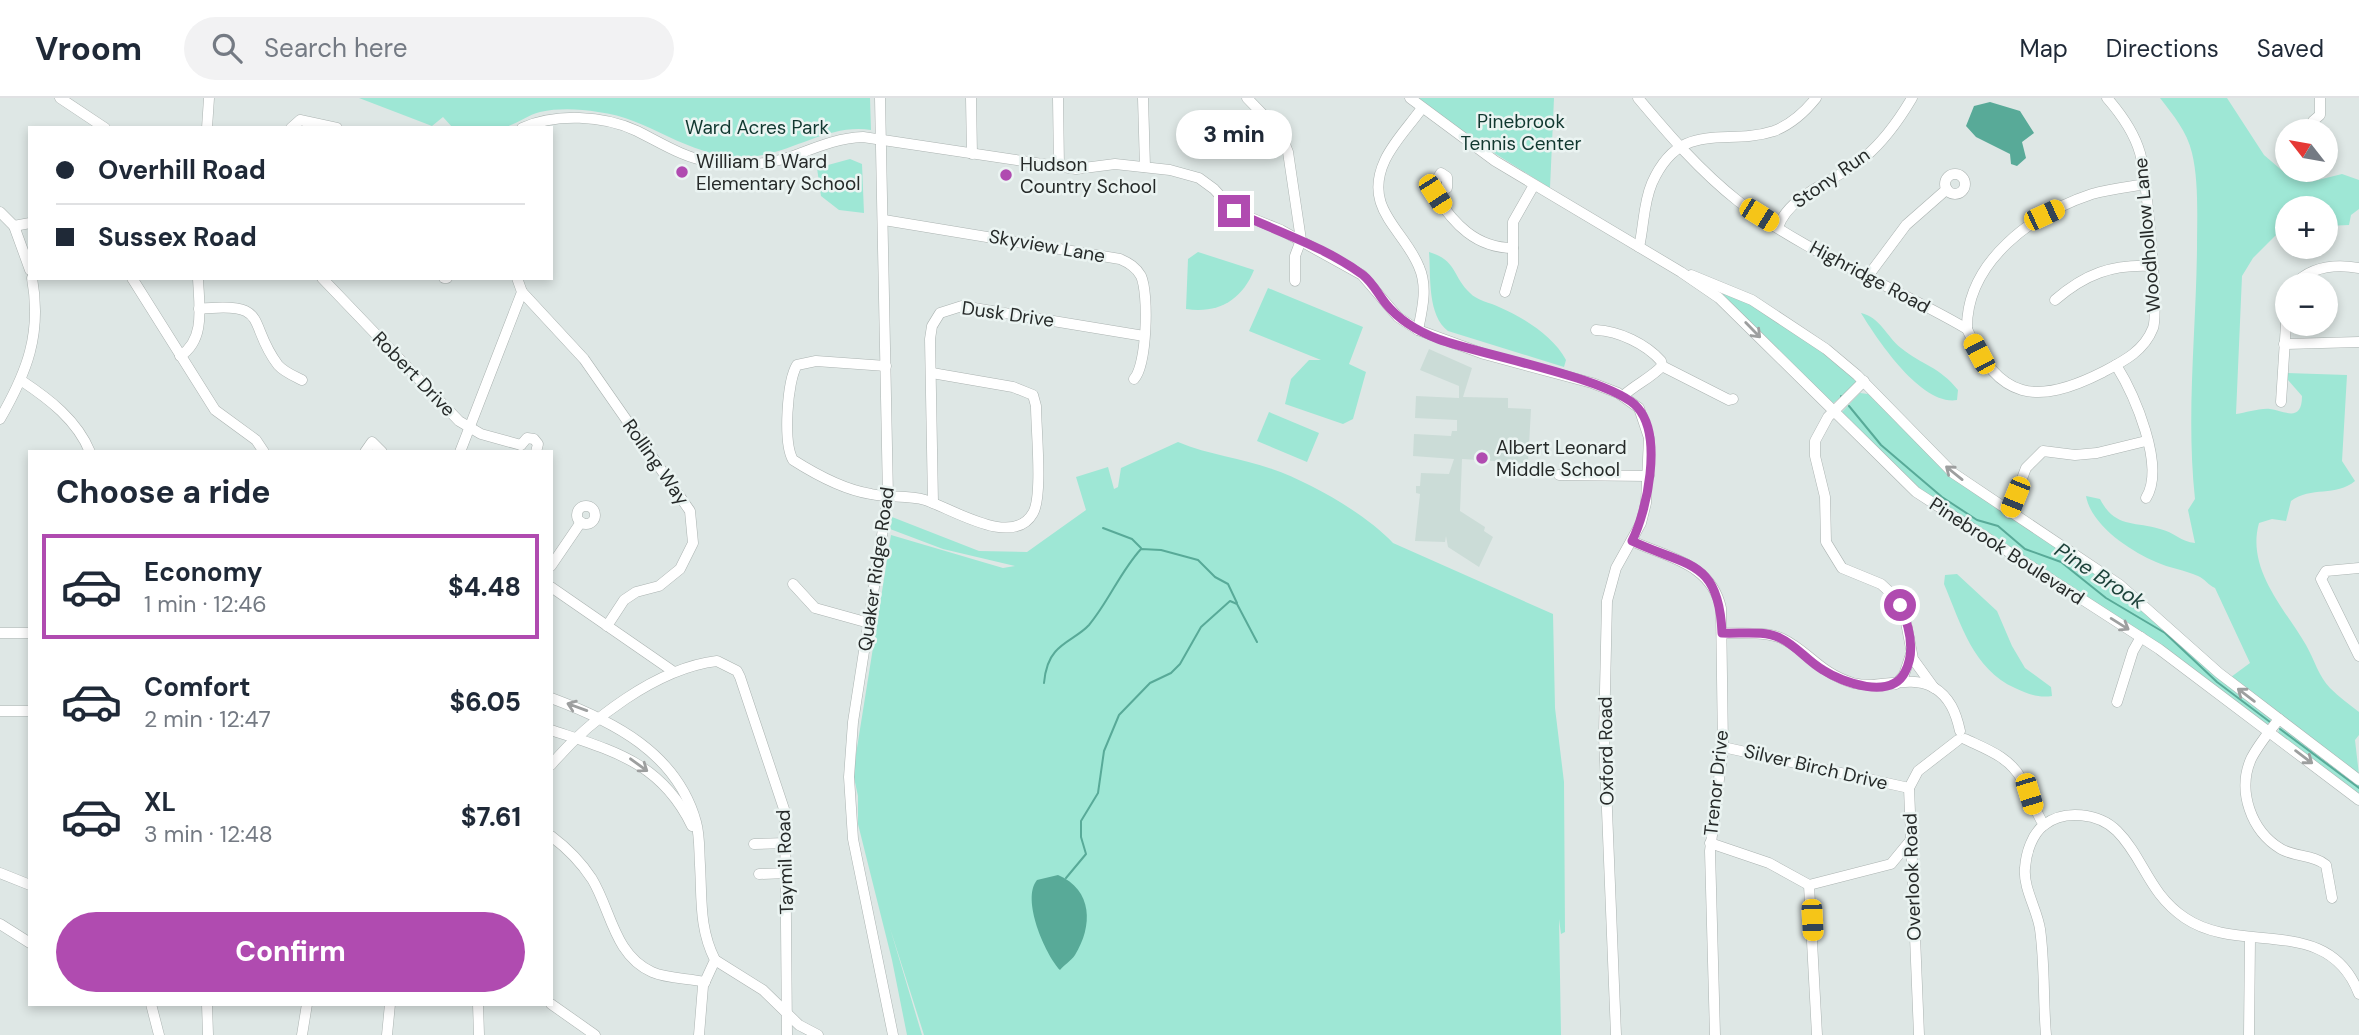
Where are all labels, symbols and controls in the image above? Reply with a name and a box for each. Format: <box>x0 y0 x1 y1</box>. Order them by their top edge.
search box <box>184 17 674 80</box>
text: Vroom <box>35 27 142 70</box>
icon: search <box>208 29 246 67</box>
text: Search here <box>264 31 408 65</box>
text: Map <box>2020 33 2068 64</box>
text: Directions <box>2106 33 2219 64</box>
text: Saved <box>2257 33 2324 64</box>
callout: 3 min <box>1176 109 1292 158</box>
park label: Pinebrook Tennis Center <box>1460 109 1582 156</box>
park label: Ward Acres Park <box>685 115 829 140</box>
text: 3 min <box>1203 119 1265 149</box>
north arrow <box>2275 119 2338 182</box>
map controls <box>2275 119 2338 336</box>
street label: Stony Run <box>1787 142 1875 214</box>
place label: William B Ward Elementary School <box>696 149 860 196</box>
place label: Hudson Country School <box>1020 152 1156 199</box>
text: Overhill Road <box>98 153 266 187</box>
street label: Woodhollow Lane <box>2128 157 2166 313</box>
marker: William B Ward Elementary School <box>674 164 690 180</box>
marker: Hudson Country School <box>998 167 1014 183</box>
car <box>1415 171 1456 217</box>
route end <box>1218 195 1250 227</box>
car <box>1736 195 1783 235</box>
button: + <box>2275 196 2338 259</box>
car <box>2021 197 2068 233</box>
text: Sussex Road <box>98 220 257 254</box>
street label: Skyview Lane <box>987 223 1107 269</box>
street label: Highridge Road <box>1805 235 1935 319</box>
button: − <box>2275 273 2338 336</box>
street label: Dusk Drive <box>960 295 1056 333</box>
one-way arrow <box>1745 321 1762 338</box>
street label: Robert Drive <box>367 326 461 422</box>
car <box>1960 331 1999 377</box>
street label: Rolling Way <box>617 414 695 510</box>
place label: Albert Leonard Middle School <box>1496 435 1627 482</box>
marker: Albert Leonard Middle School <box>1474 450 1490 466</box>
one-way arrow <box>1945 465 1963 481</box>
text: Choose a ride <box>56 471 271 513</box>
car <box>1998 474 2033 520</box>
street label: Quaker Ridge Road <box>852 485 900 653</box>
street label: Pinebrook Boulevard <box>1925 492 2089 610</box>
water label: Pine Brook <box>2049 536 2151 616</box>
icon: car <box>60 555 123 618</box>
text: Economy <box>144 555 262 589</box>
text: $4.48 <box>448 570 521 604</box>
text: 1 min · 12:46 <box>144 589 267 619</box>
route start <box>1884 589 1916 621</box>
one-way arrow <box>2110 616 2129 631</box>
icon: car <box>60 670 123 733</box>
text: Comfort <box>144 670 250 704</box>
text: $6.05 <box>449 685 521 719</box>
one-way arrow <box>2238 687 2256 702</box>
street label: Oxford Road <box>1593 696 1619 806</box>
one-way arrow <box>567 700 589 713</box>
text: 2 min · 12:47 <box>144 704 271 734</box>
street label: Trenor Drive <box>1698 729 1734 837</box>
street label: Silver Birch Drive <box>1742 738 1890 796</box>
one-way arrow <box>2294 750 2313 765</box>
one-way arrow <box>630 757 649 772</box>
car <box>2013 771 2046 817</box>
icon: car <box>60 785 123 848</box>
text: XL <box>144 785 176 819</box>
text: $7.61 <box>461 800 521 834</box>
street label: Taymil Road <box>771 809 799 915</box>
street label: Overlook Road <box>1897 813 1927 941</box>
text: 3 min · 12:48 <box>144 819 273 849</box>
car <box>1801 898 1824 942</box>
button: Confirm <box>56 912 525 992</box>

